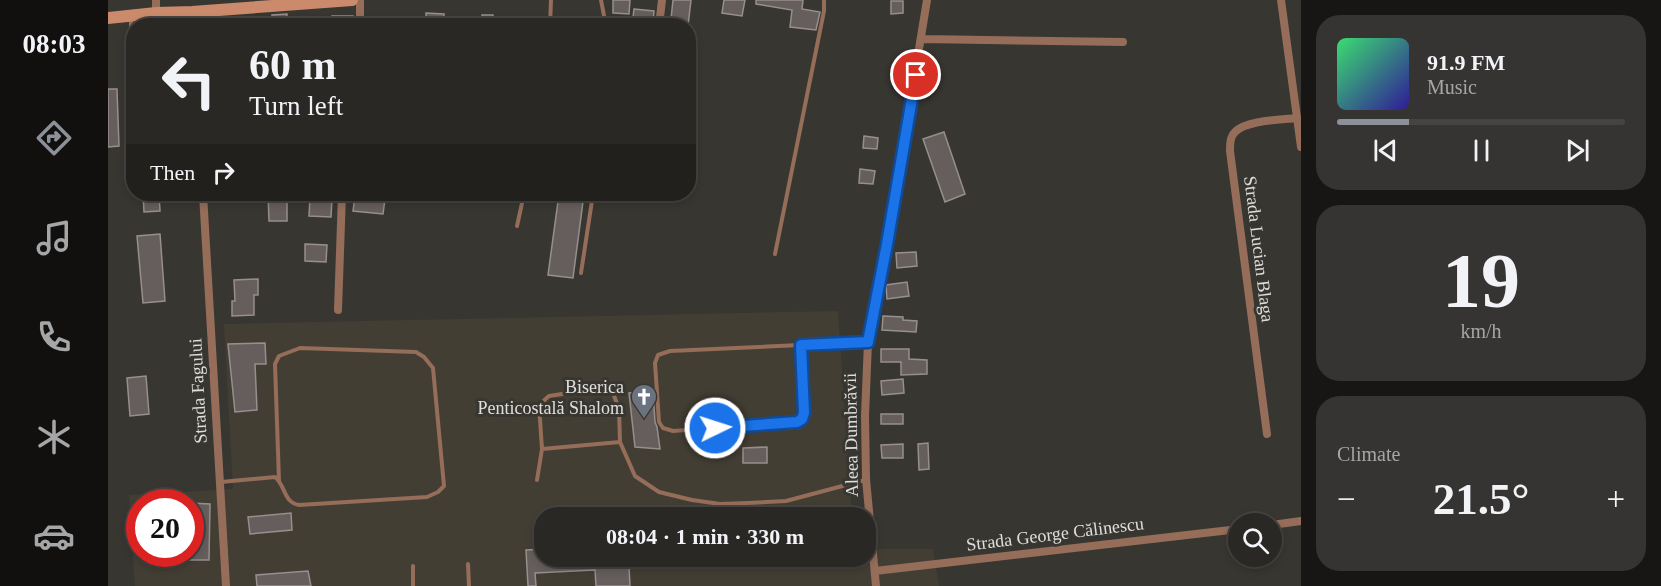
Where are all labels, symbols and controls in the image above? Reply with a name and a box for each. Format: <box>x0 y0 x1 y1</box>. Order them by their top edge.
text: 08:03 <box>23 29 86 59</box>
icon: left <box>150 42 228 120</box>
text: 60 m <box>249 42 337 88</box>
pin <box>890 49 941 100</box>
text: 91.9 FM <box>1427 50 1505 75</box>
icon: arrive <box>899 58 932 91</box>
text: Music <box>1427 76 1477 98</box>
text: Turn left <box>249 91 343 121</box>
icon: directions <box>33 117 75 159</box>
icon: previous <box>1369 134 1402 167</box>
icon: pause <box>1465 134 1498 167</box>
icon: next <box>1561 134 1594 167</box>
icon: right <box>207 156 240 189</box>
text: Then <box>150 160 195 185</box>
street label: Strada Lucian Blaga <box>1240 175 1278 323</box>
icon: music <box>33 217 75 259</box>
text: 19 <box>1442 237 1520 324</box>
icon: phone <box>33 316 75 358</box>
text: km/h <box>1460 320 1502 342</box>
street label: Strada Fagului <box>185 338 211 444</box>
street label: Aleea Dumbrăvii <box>840 373 862 497</box>
place label: Biserica Penticostală Shalom <box>478 377 624 418</box>
church icon: Biserica Penticostală Shalom <box>629 382 659 420</box>
position arrow <box>683 396 747 460</box>
icon: climate <box>33 416 75 458</box>
text: Climate <box>1337 443 1400 465</box>
text: 21.5° <box>1433 474 1529 524</box>
text: − <box>1337 481 1356 517</box>
text: + <box>1606 481 1625 517</box>
speed limit sign: 20 <box>126 489 204 567</box>
street label: Strada George Călinescu <box>965 513 1145 555</box>
map controls <box>1228 513 1282 567</box>
button: search <box>1228 513 1282 567</box>
icon: car <box>33 515 75 557</box>
text: 08:04 · 1 min · 330 m <box>606 524 804 549</box>

